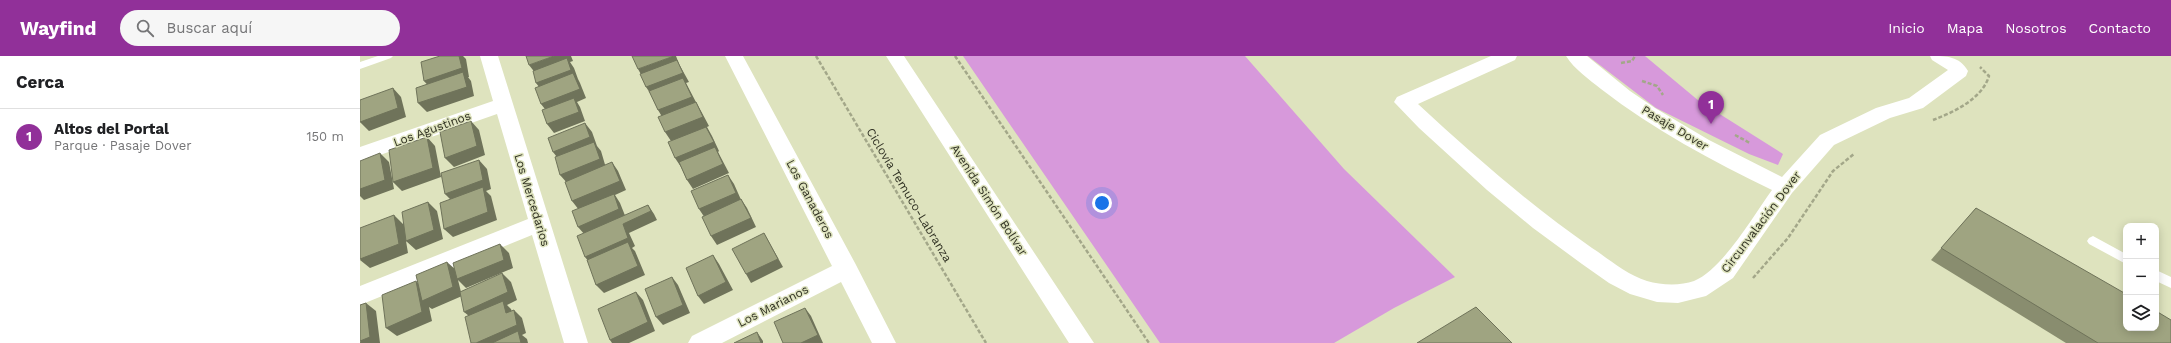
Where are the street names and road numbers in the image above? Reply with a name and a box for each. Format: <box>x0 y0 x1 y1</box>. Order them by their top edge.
street label: Pasaje Dover <box>1639 103 1711 153</box>
street label: Los Agustinos <box>391 109 473 149</box>
street label: Ciclovía Temuco-Labranza <box>863 125 955 265</box>
street label: Avenida Simón Bolívar <box>948 142 1030 258</box>
street label: Los Mercedarios <box>511 152 553 248</box>
street label: Los Ganaderos <box>783 157 837 241</box>
street label: Circunvalación Dover <box>1718 168 1804 275</box>
street label: Los Marianos <box>735 282 811 330</box>

